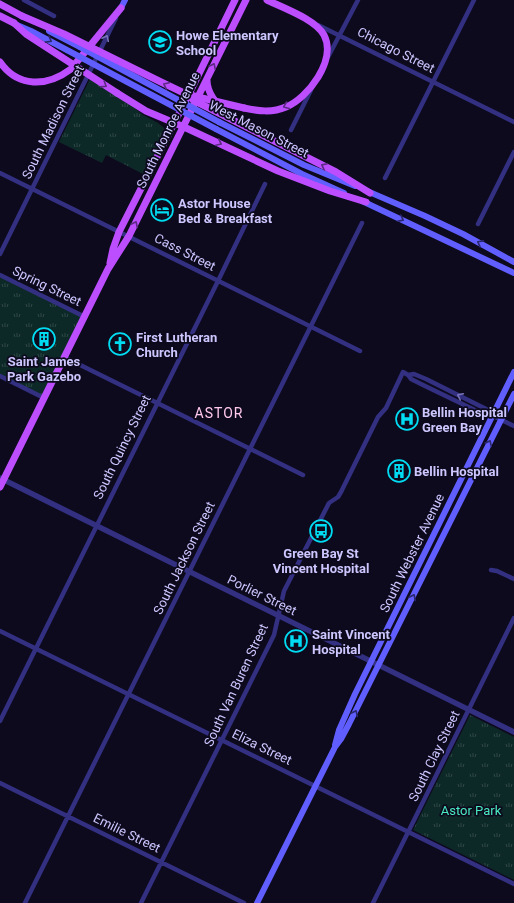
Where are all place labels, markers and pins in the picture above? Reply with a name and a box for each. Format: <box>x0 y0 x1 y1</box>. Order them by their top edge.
place label: Howe Elementary School <box>176 28 279 58</box>
school or university icon: Howe Elementary School <box>147 29 173 55</box>
place label: Astor House Bed & Breakfast <box>178 196 273 226</box>
hotel icon: Astor House Bed & Breakfast <box>149 197 175 223</box>
building icon: Saint James Park Gazebo <box>31 326 57 352</box>
place label: First Lutheran Church <box>136 330 217 360</box>
church icon: First Lutheran Church <box>107 331 133 357</box>
place label: Saint James Park Gazebo <box>7 354 81 384</box>
place label: Bellin Hospital Green Bay <box>422 405 507 435</box>
hospital icon: Bellin Hospital Green Bay <box>394 406 420 432</box>
building icon: Bellin Hospital <box>386 458 412 484</box>
place label: Bellin Hospital <box>414 464 499 479</box>
bus stop icon: Green Bay St Vincent Hospital <box>308 518 334 544</box>
place label: Green Bay St Vincent Hospital <box>273 546 369 576</box>
place label: Saint Vincent Hospital <box>312 627 391 657</box>
hospital icon: Saint Vincent Hospital <box>283 628 309 654</box>

